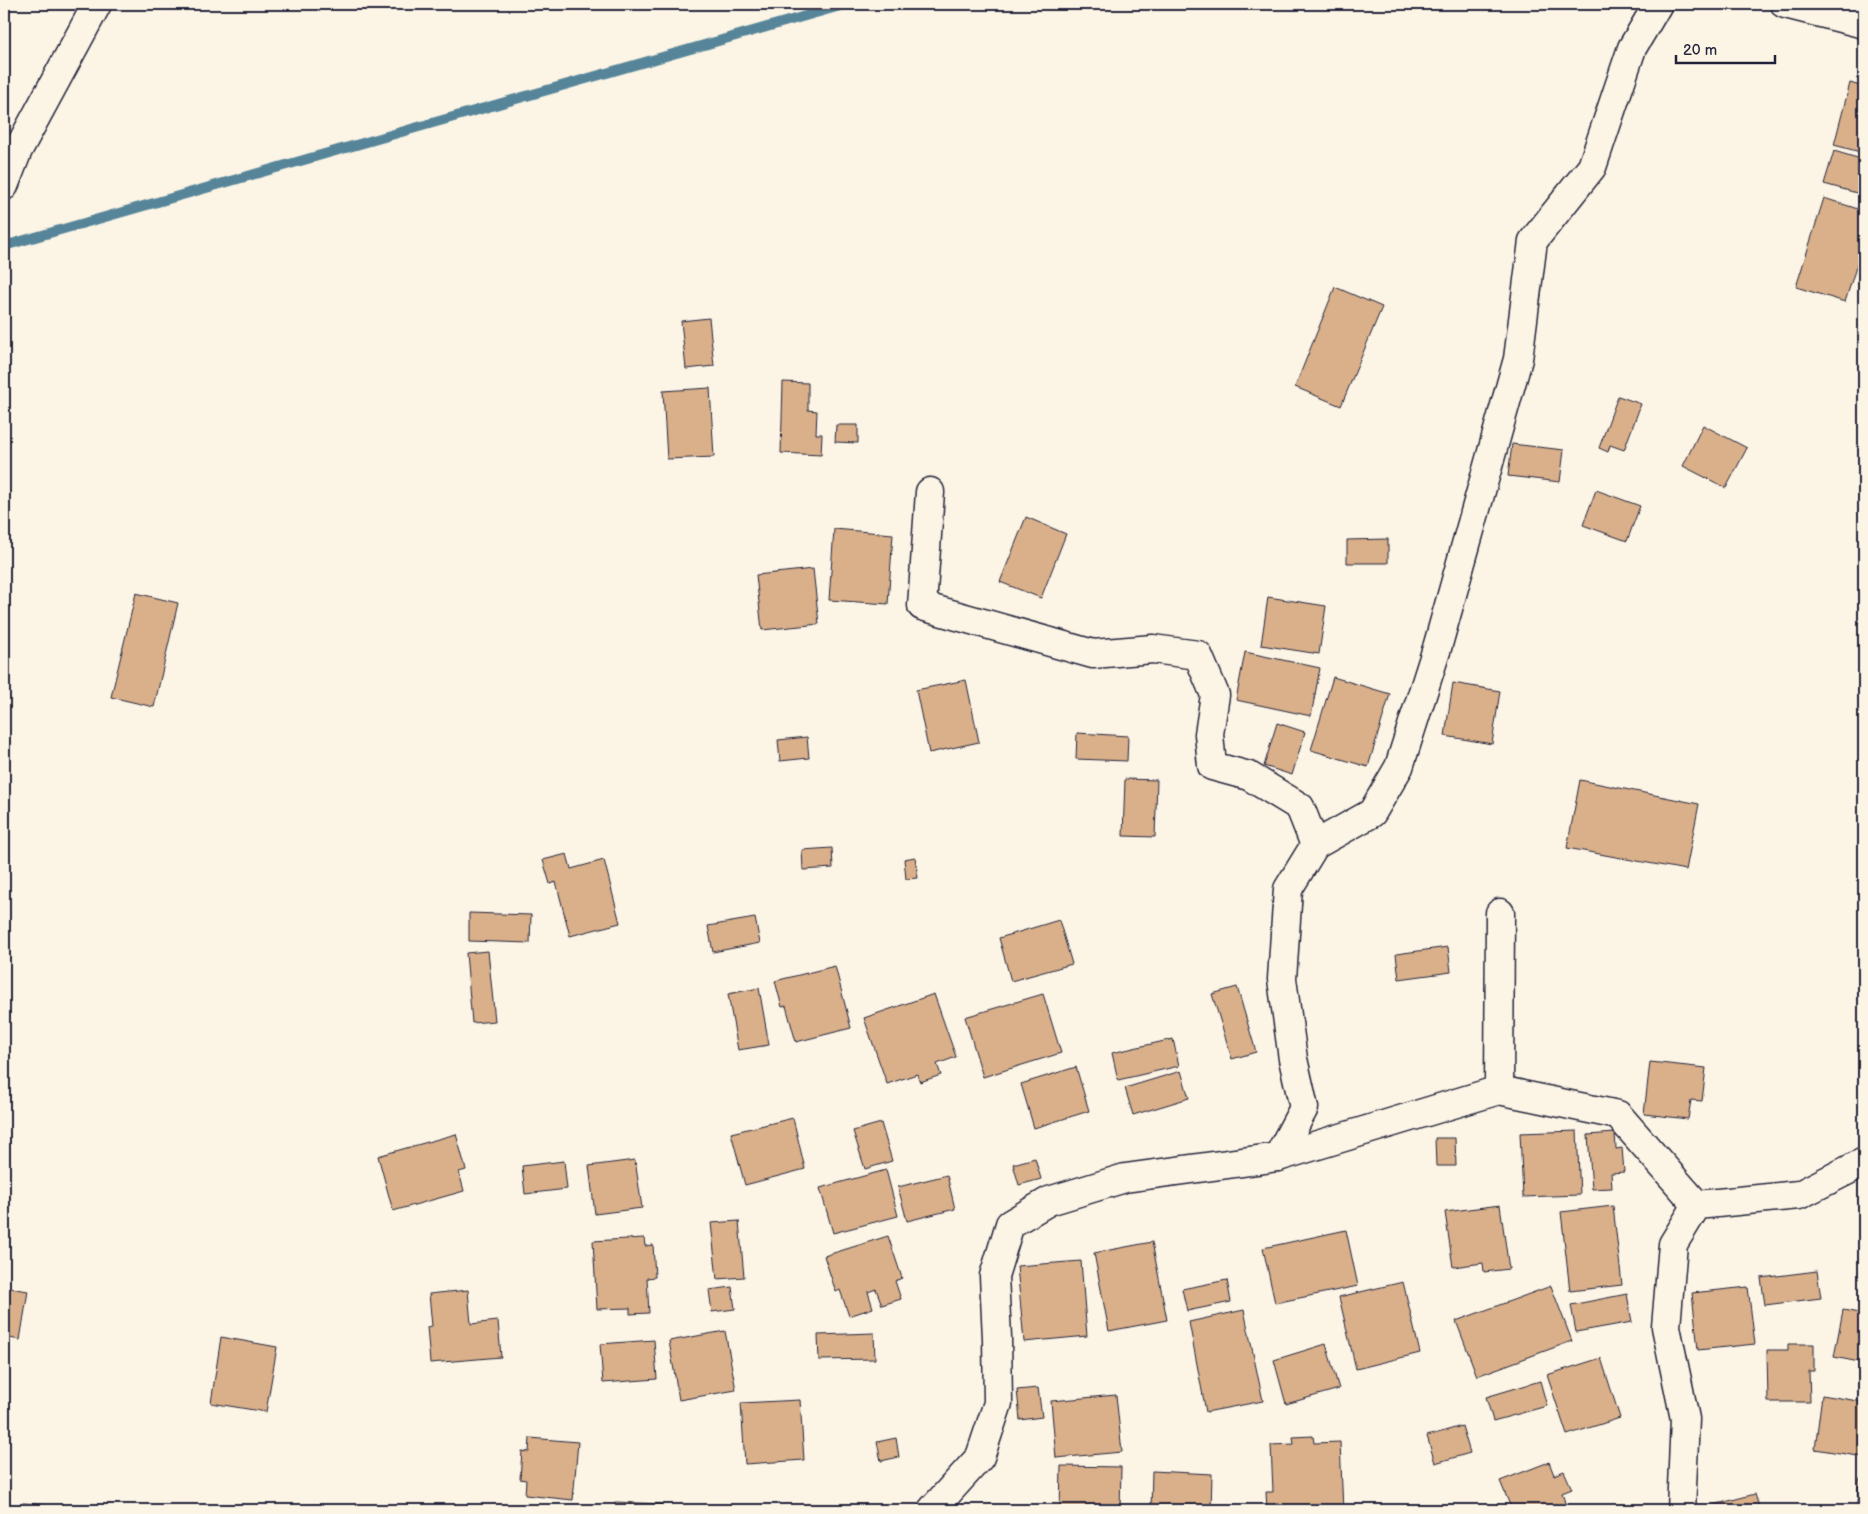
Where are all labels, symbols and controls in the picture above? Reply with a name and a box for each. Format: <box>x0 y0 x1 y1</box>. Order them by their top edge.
scale bar <box>1676 32 1774 64</box>
text: 20 m <box>1683 41 1717 60</box>

